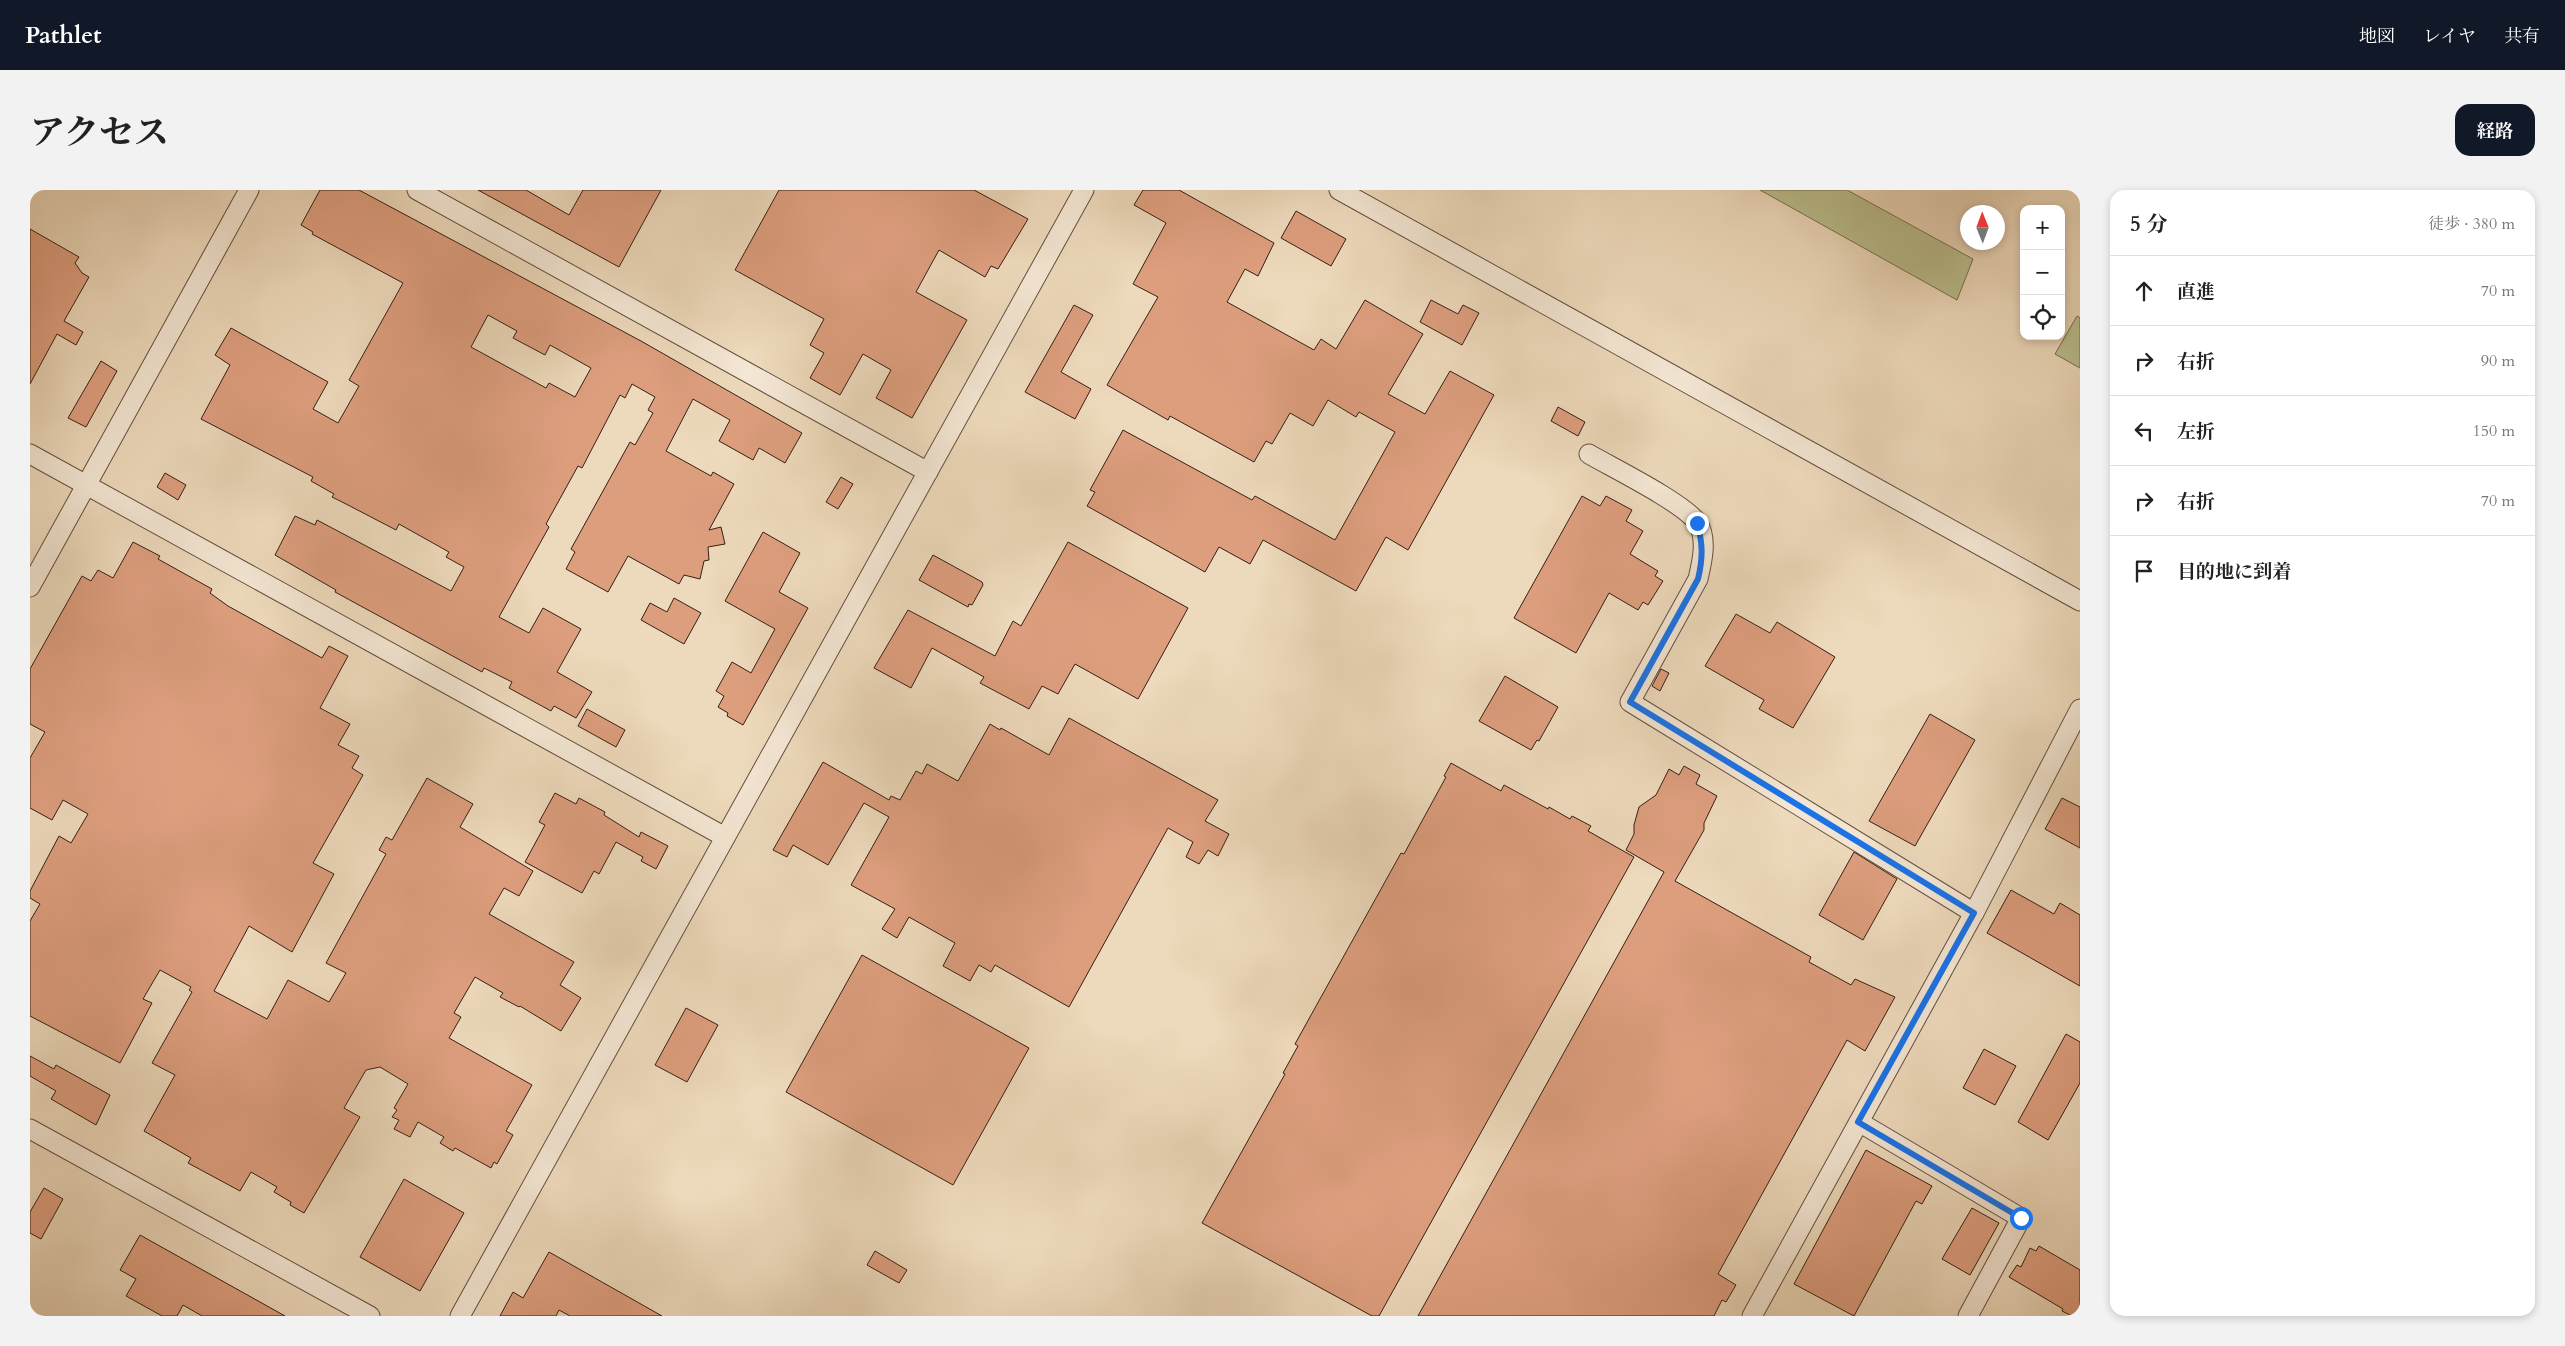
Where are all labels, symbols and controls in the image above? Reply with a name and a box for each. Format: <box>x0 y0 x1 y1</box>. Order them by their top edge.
text: Pathlet <box>25 19 102 52</box>
text: 地図 <box>2359 24 2395 49</box>
text: レイヤ <box>2423 24 2476 49</box>
text: 共有 <box>2504 24 2540 49</box>
button: 経路 <box>2455 104 2535 156</box>
text: アクセス <box>30 109 169 157</box>
north arrow <box>1960 205 2005 250</box>
map controls <box>2020 205 2065 340</box>
button: + <box>2020 205 2065 250</box>
text: 5 分 <box>2130 210 2167 239</box>
text: 徒歩 · 380 m <box>2428 213 2515 235</box>
button: − <box>2020 250 2065 295</box>
icon: ahead <box>2130 277 2158 305</box>
text: 直進 <box>2177 279 2215 305</box>
text: 70 m <box>2481 280 2515 302</box>
button: locate <box>2020 295 2065 340</box>
icon: right <box>2130 347 2158 375</box>
text: 右折 <box>2177 349 2215 375</box>
text: 90 m <box>2481 350 2515 372</box>
icon: left <box>2130 417 2158 445</box>
text: 左折 <box>2177 419 2215 445</box>
text: 150 m <box>2473 420 2515 442</box>
icon: right <box>2130 487 2158 515</box>
text: 右折 <box>2177 489 2215 515</box>
text: 70 m <box>2481 490 2515 512</box>
route end <box>1686 512 1709 535</box>
icon: arrive <box>2130 557 2158 585</box>
text: 目的地に到着 <box>2177 559 2291 585</box>
route start <box>2010 1207 2033 1230</box>

